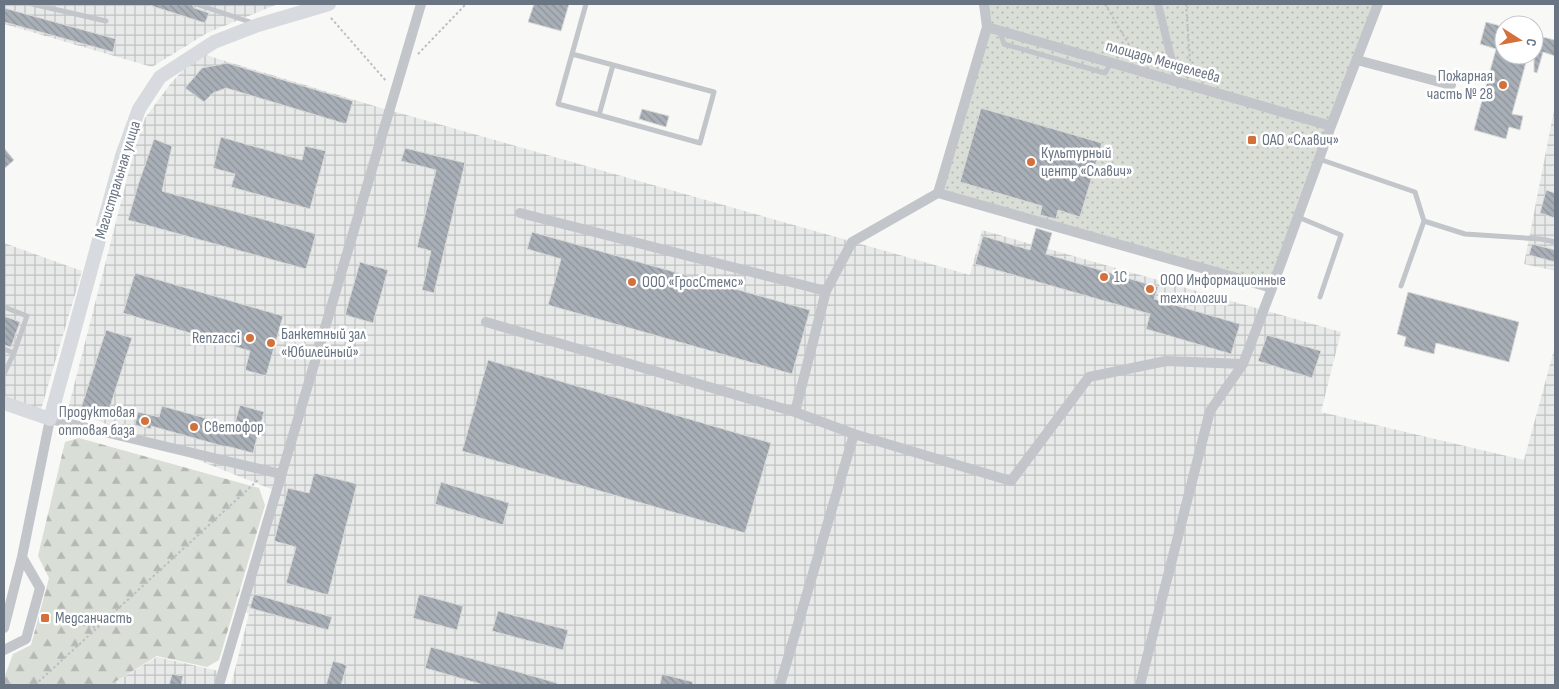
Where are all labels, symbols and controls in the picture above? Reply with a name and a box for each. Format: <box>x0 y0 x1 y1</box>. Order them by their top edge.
north arrow <box>1494 15 1544 65</box>
street label: площадь Менделеева <box>1104 37 1222 87</box>
text: С <box>1522 37 1540 48</box>
place label: Пожарная часть № 28 <box>1427 67 1493 104</box>
marker: Пожарная часть № 28 <box>1497 79 1509 91</box>
street label: Магистральная улица <box>91 119 145 241</box>
place label: ОАО «Славич» <box>1262 131 1339 150</box>
marker: ОАО «Славич» <box>1246 134 1258 146</box>
place label: Культурный центр «Славич» <box>1041 144 1132 181</box>
marker: Культурный центр «Славич» <box>1025 156 1037 168</box>
place label: 1С <box>1114 268 1128 287</box>
marker: 1С <box>1098 271 1110 283</box>
place label: ООО Информационные технологии <box>1160 271 1286 308</box>
place label: ООО «ГросСтемс» <box>642 273 744 292</box>
marker: ООО «ГросСтемс» <box>626 276 638 288</box>
marker: ООО Информационные технологии <box>1144 283 1156 295</box>
place label: Банкетный зал «Юбилейный» <box>281 325 366 362</box>
place label: Renzacci <box>192 329 240 348</box>
marker: Renzacci <box>244 332 256 344</box>
marker: Банкетный зал «Юбилейный» <box>265 337 277 349</box>
place label: Продуктовая оптовая база <box>58 403 135 440</box>
marker: Продуктовая оптовая база <box>139 415 151 427</box>
place label: Светофор <box>204 418 264 437</box>
marker: Светофор <box>188 421 200 433</box>
place label: Медсанчасть <box>55 609 132 628</box>
marker: Медсанчасть <box>39 612 51 624</box>

